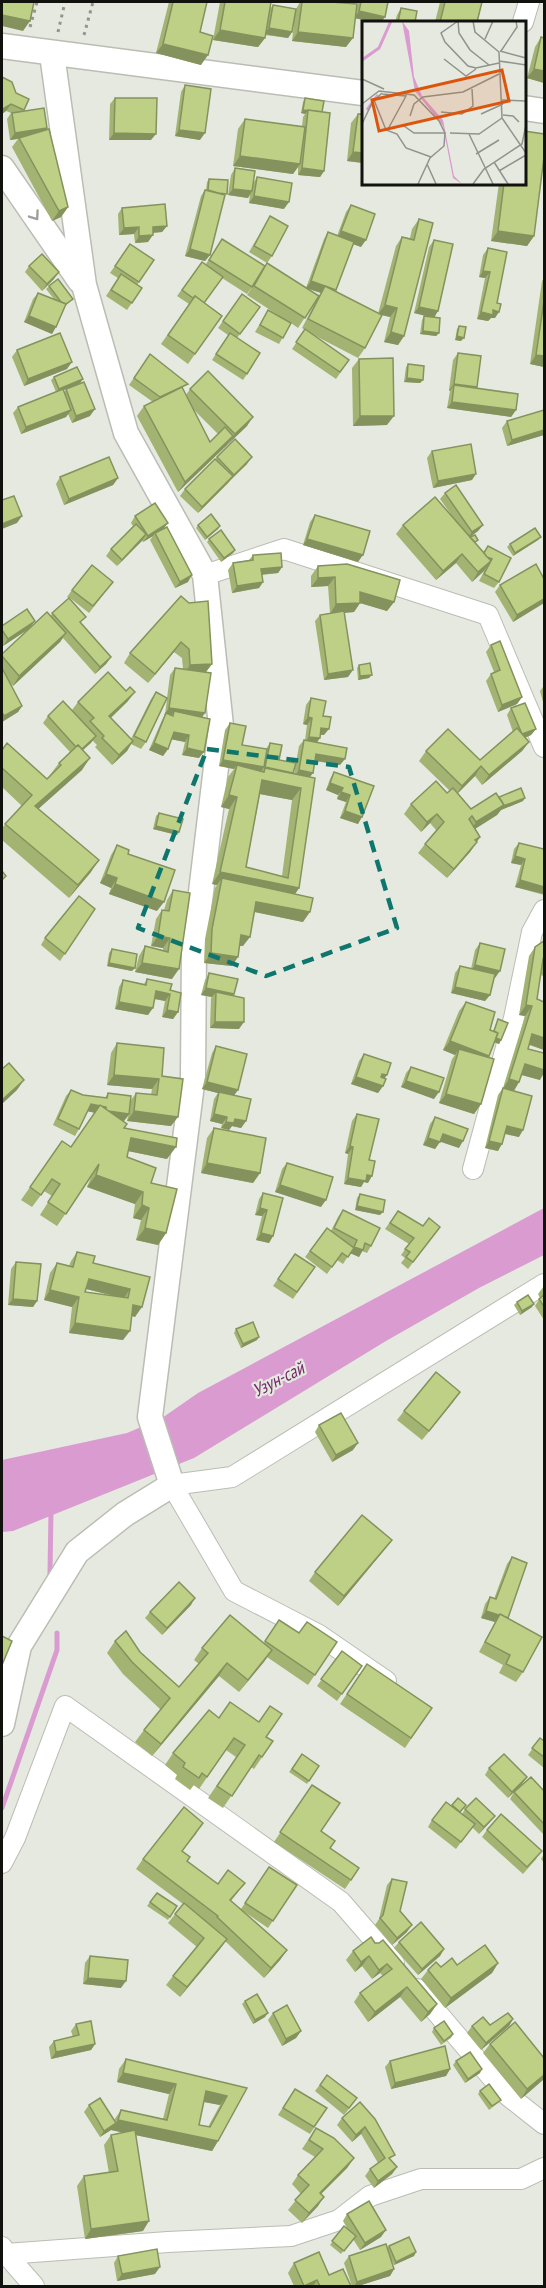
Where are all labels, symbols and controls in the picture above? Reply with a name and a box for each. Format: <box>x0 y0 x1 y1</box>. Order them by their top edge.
inset map <box>362 21 525 184</box>
one-way arrow <box>28 209 39 220</box>
water label: Узун-сай <box>248 1355 310 1402</box>

